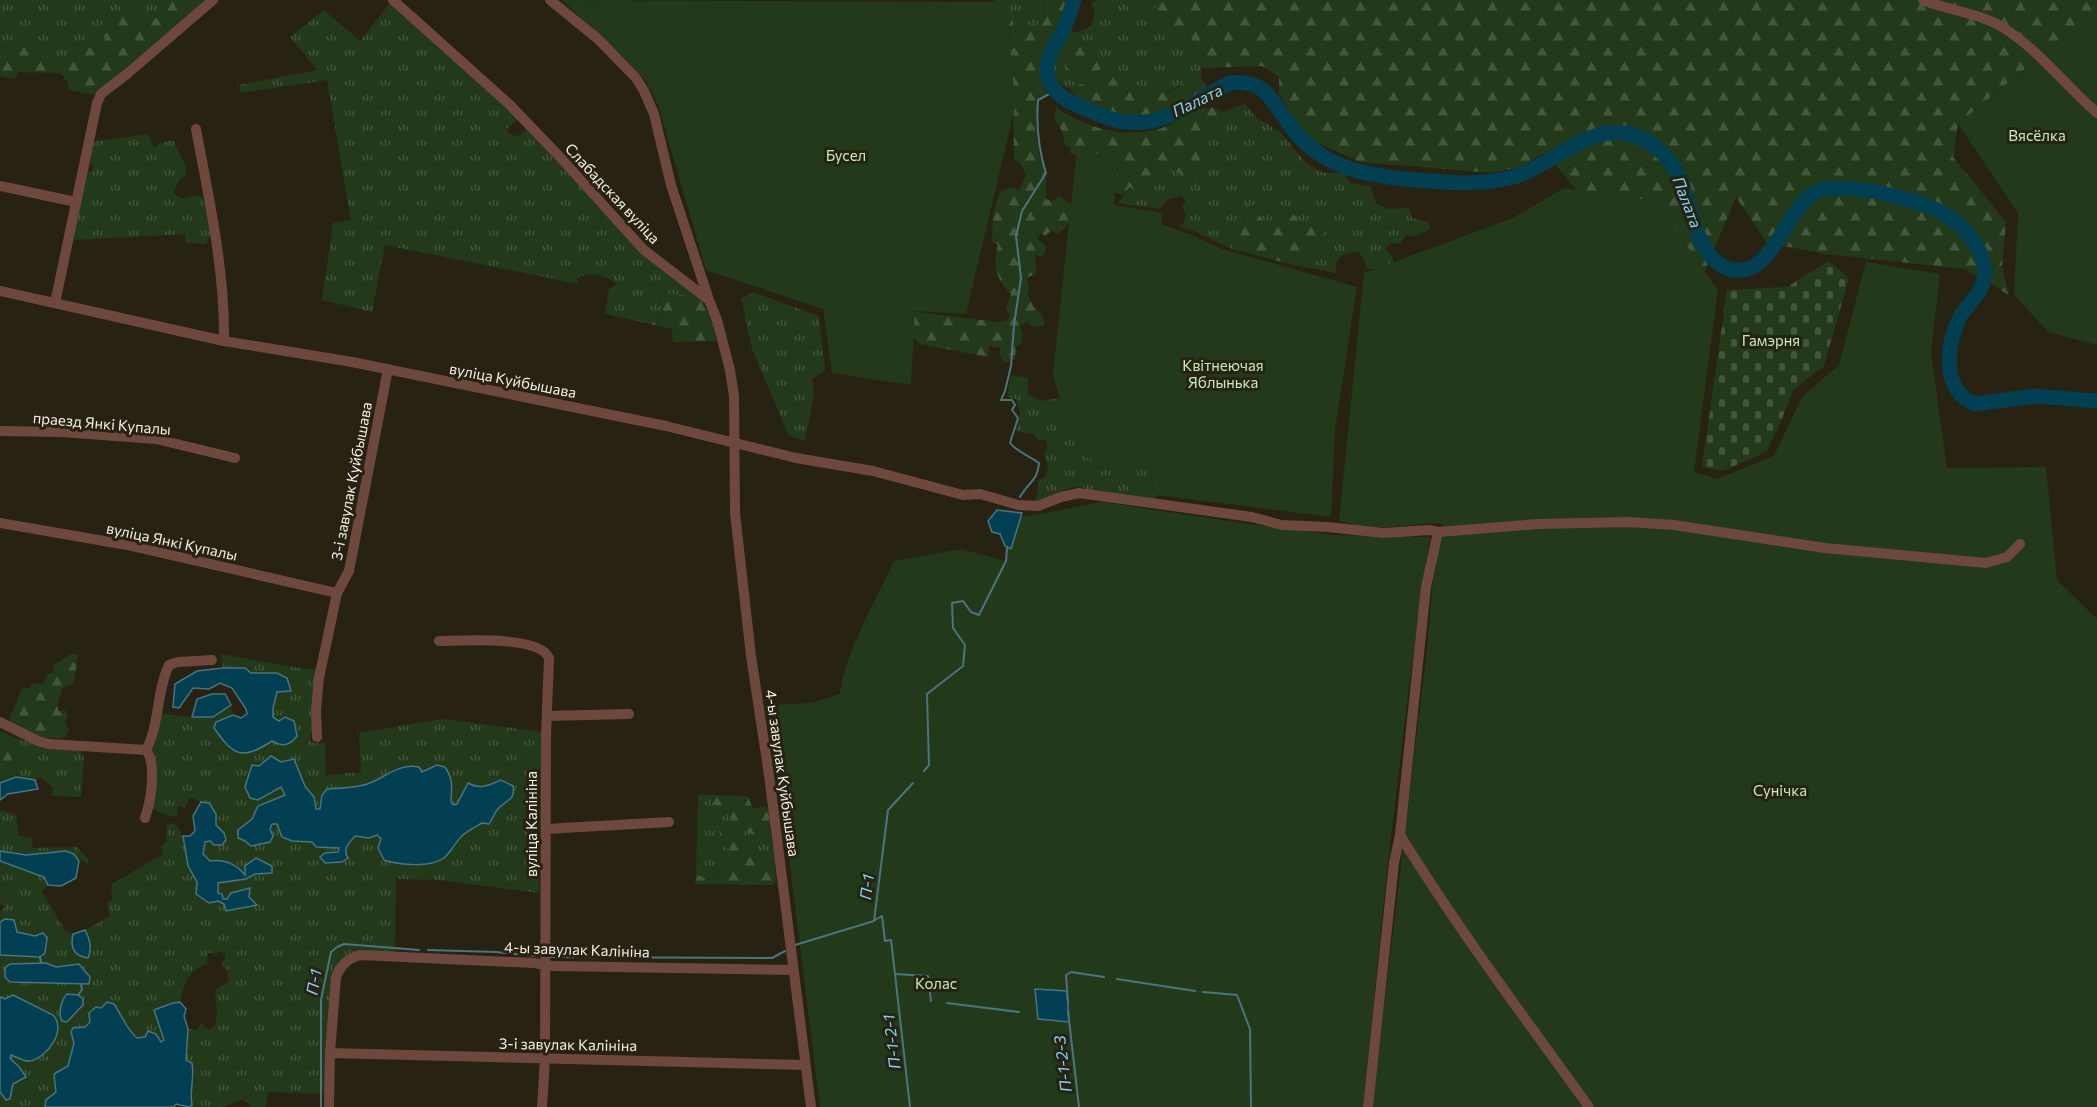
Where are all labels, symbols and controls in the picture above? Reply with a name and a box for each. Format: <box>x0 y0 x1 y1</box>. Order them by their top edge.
water label: Палата <box>1169 80 1225 120</box>
park label: Вясёлка <box>2008 126 2066 144</box>
street label: Слабадская вуліца <box>562 139 664 247</box>
park label: Бусел <box>826 146 866 164</box>
water label: Палата <box>1670 174 1706 230</box>
park label: Гамэрня <box>1742 331 1800 349</box>
park label: Квітнеючая Яблынька <box>1182 356 1264 391</box>
street label: вуліца Куйбышава <box>448 359 578 401</box>
street label: 3-і завулак Куйбышава <box>327 400 375 562</box>
street label: праезд Янкі Купалы <box>32 408 172 438</box>
street label: вуліца Янкі Купалы <box>105 518 239 564</box>
street label: 4-ы завулак Куйбышава <box>762 688 804 858</box>
street label: вуліца Калініна <box>522 771 540 877</box>
park label: Сунічка <box>1753 781 1807 799</box>
water label: П-1 <box>855 873 877 901</box>
street label: 4-ы завулак Калініна <box>504 937 650 961</box>
water label: П-1 <box>301 968 325 996</box>
park label: Колас <box>915 974 957 992</box>
water label: П-1-2-1 <box>878 1014 904 1070</box>
street label: 3-і завулак Калініна <box>499 1034 637 1054</box>
water label: П-1-2-3 <box>1049 1034 1075 1093</box>

